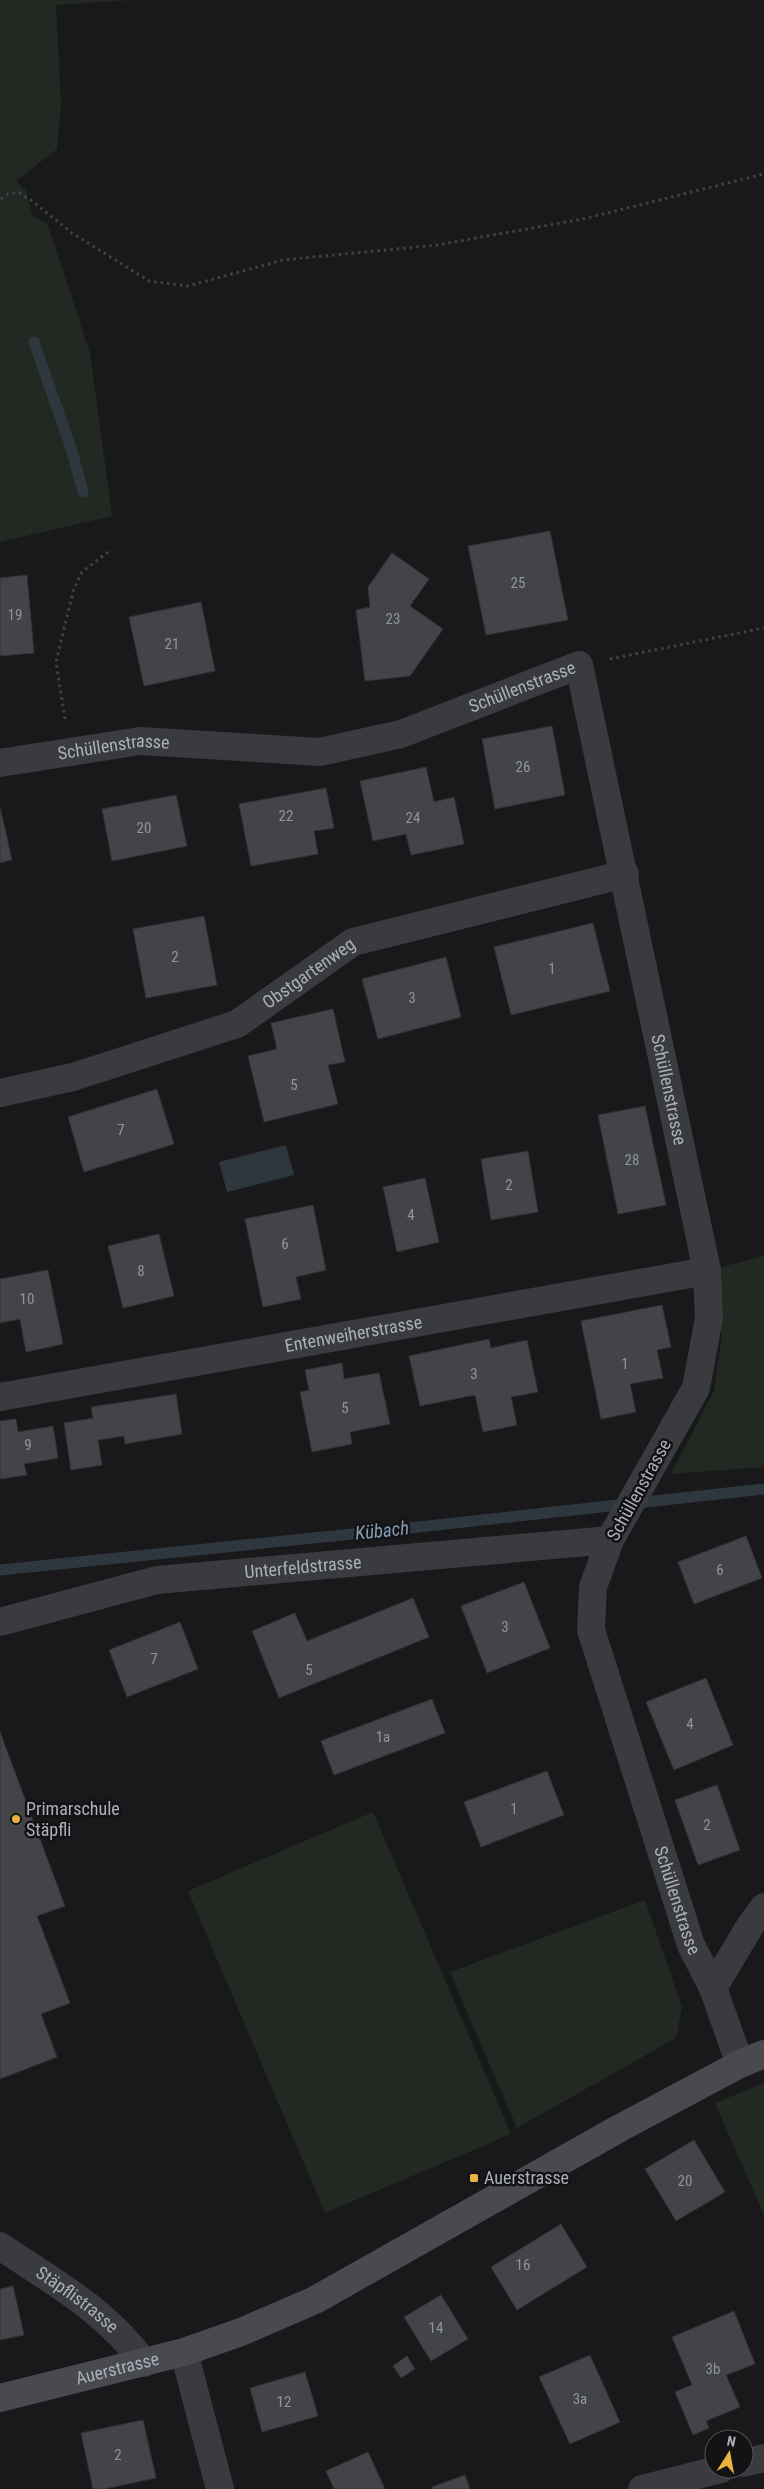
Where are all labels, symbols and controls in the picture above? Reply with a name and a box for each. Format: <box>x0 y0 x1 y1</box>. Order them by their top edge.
house number: 25 <box>511 574 525 592</box>
house number: 19 <box>8 606 22 624</box>
house number: 23 <box>386 610 400 628</box>
house number: 21 <box>165 635 179 653</box>
street label: Schüllenstrasse <box>466 656 578 717</box>
street label: Schüllenstrasse <box>56 730 170 764</box>
house number: 26 <box>516 758 530 776</box>
house number: 22 <box>279 807 293 825</box>
house number: 24 <box>406 809 420 827</box>
house number: 20 <box>137 819 151 837</box>
street label: Obstgartenweg <box>258 933 359 1013</box>
house number: 2 <box>171 948 179 966</box>
house number: 1 <box>548 960 556 978</box>
house number: 3 <box>408 989 416 1007</box>
street label: Schüllenstrasse <box>647 1032 691 1147</box>
house number: 5 <box>290 1076 298 1094</box>
house number: 7 <box>117 1121 125 1139</box>
house number: 28 <box>625 1151 639 1169</box>
house number: 2 <box>505 1176 513 1194</box>
house number: 4 <box>407 1206 415 1224</box>
house number: 6 <box>281 1235 289 1253</box>
house number: 8 <box>137 1262 145 1280</box>
house number: 10 <box>20 1290 34 1308</box>
street label: Entenweiherstrasse <box>283 1311 424 1356</box>
house number: 1 <box>621 1355 629 1373</box>
house number: 3 <box>470 1365 478 1383</box>
house number: 5 <box>341 1399 349 1417</box>
street label: Schüllenstrasse <box>602 1435 675 1544</box>
house number: 9 <box>24 1436 32 1454</box>
water label: Kübach <box>354 1516 410 1545</box>
street label: Unterfeldstrasse <box>243 1551 362 1582</box>
house number: 6 <box>716 1561 724 1579</box>
house number: 3 <box>501 1618 509 1636</box>
house number: 7 <box>150 1650 158 1668</box>
house number: 5 <box>305 1661 313 1679</box>
house number: 4 <box>686 1715 694 1733</box>
house number: 1a <box>376 1728 390 1746</box>
place label: Primarschule Stäpfli <box>26 1798 120 1840</box>
house number: 1 <box>510 1800 518 1818</box>
marker: Primarschule Stäpfli <box>10 1813 22 1825</box>
house number: 2 <box>703 1816 711 1834</box>
street label: Schüllenstrasse <box>650 1843 705 1958</box>
place label: Auerstrasse <box>484 2167 569 2188</box>
marker: Auerstrasse <box>468 2172 480 2184</box>
house number: 20 <box>678 2172 692 2190</box>
house number: 16 <box>516 2256 530 2274</box>
street label: Stäpflistrasse <box>32 2262 123 2337</box>
house number: 14 <box>429 2319 443 2337</box>
street label: Auerstrasse <box>73 2348 161 2389</box>
house number: 3b <box>706 2360 720 2378</box>
house number: 3a <box>573 2390 587 2408</box>
house number: 12 <box>277 2393 291 2411</box>
north arrow <box>704 2429 754 2479</box>
text: N <box>726 2433 737 2450</box>
house number: 2 <box>114 2446 122 2464</box>

